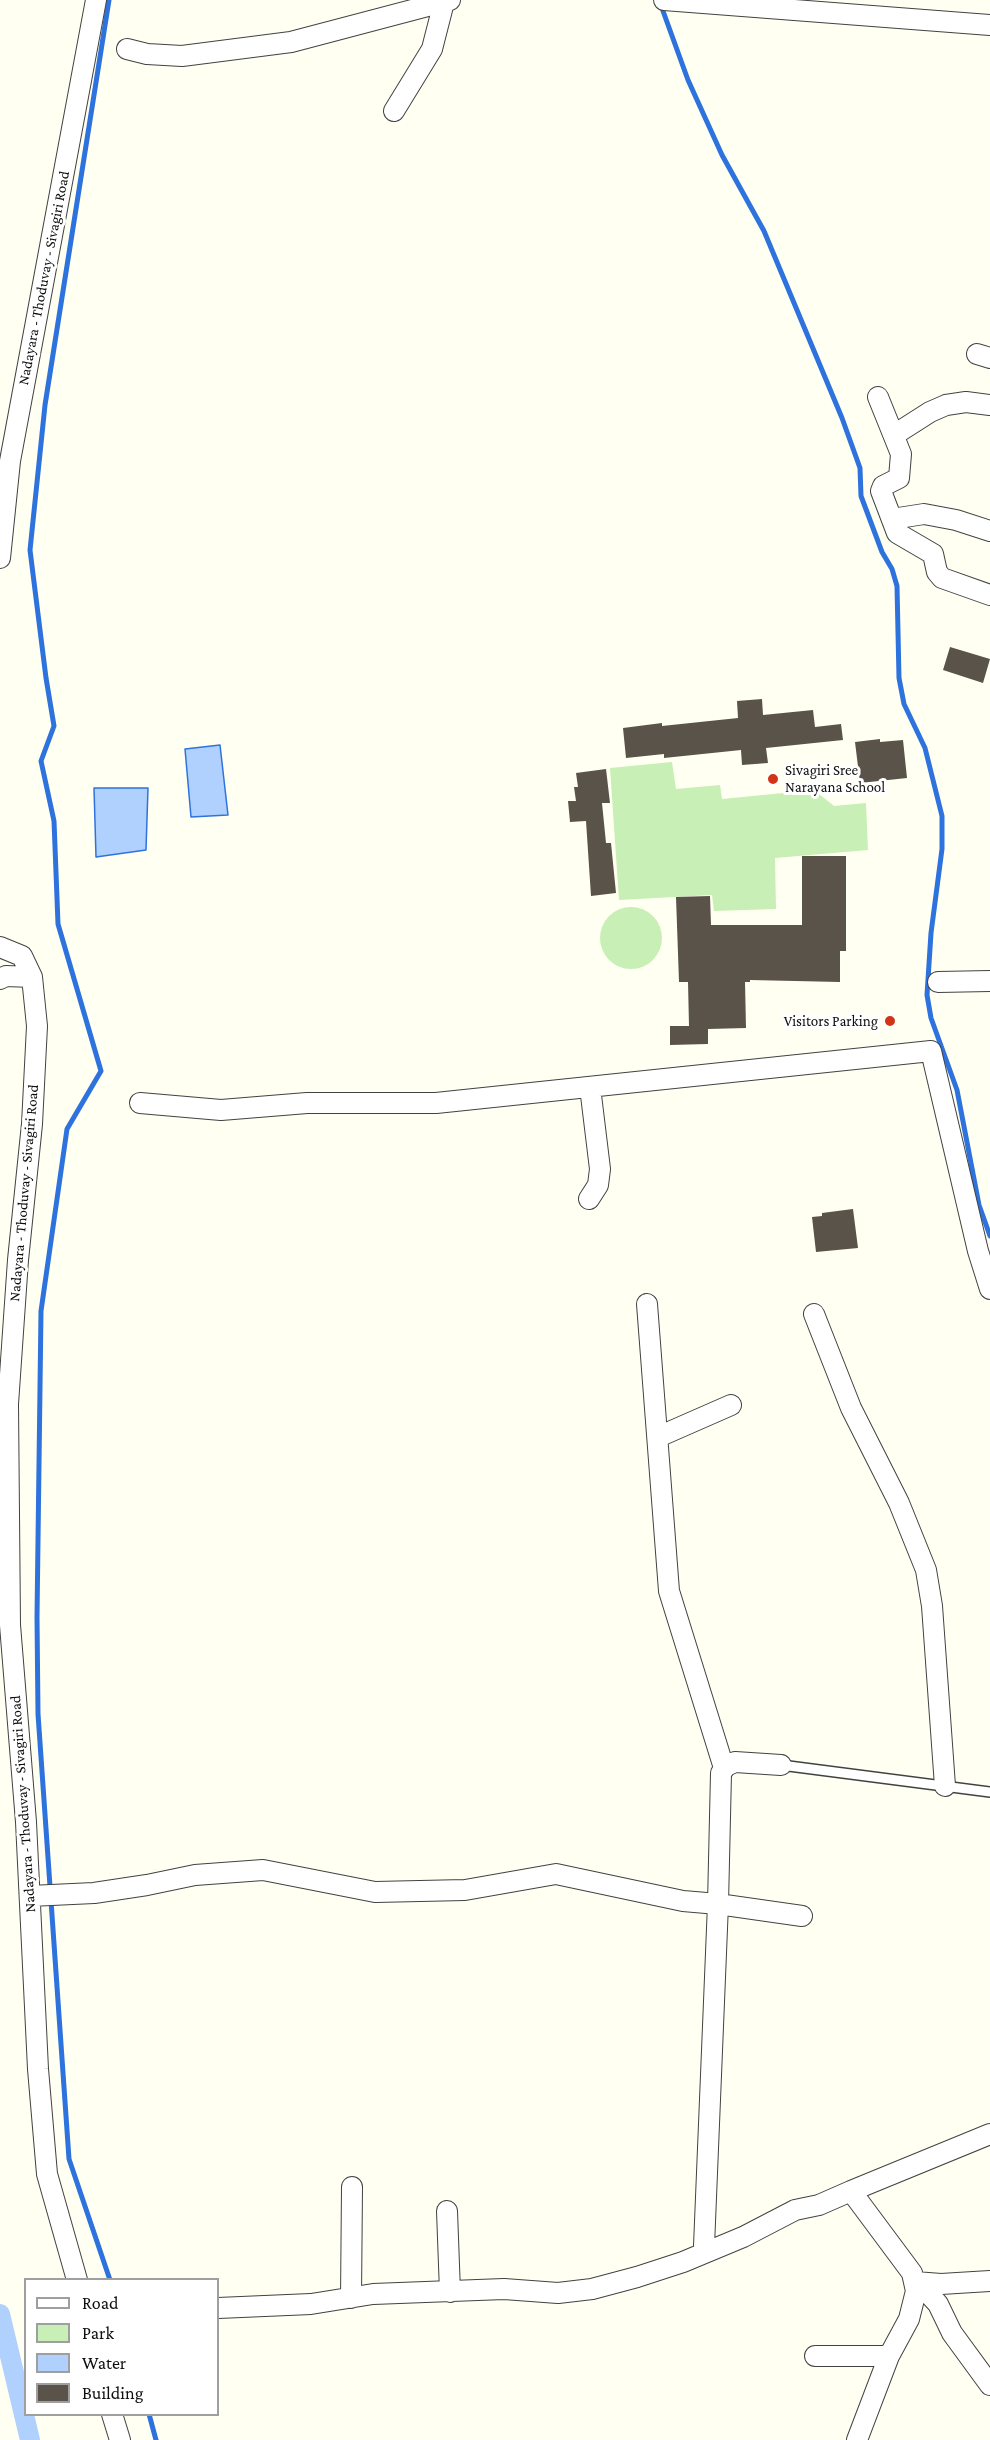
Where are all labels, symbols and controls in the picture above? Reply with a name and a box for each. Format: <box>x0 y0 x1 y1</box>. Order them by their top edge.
street label: Nadayara - Thoduvay - Sivagiri Road <box>14 169 74 387</box>
place label: Sivagiri Sree Narayana School <box>785 761 885 796</box>
marker: Sivagiri Sree Narayana School <box>766 772 780 786</box>
place label: Visitors Parking <box>784 1012 878 1030</box>
marker: Visitors Parking <box>883 1014 897 1028</box>
street label: Nadayara - Thoduvay - Sivagiri Road <box>6 1084 42 1302</box>
street label: Nadayara - Thoduvay - Sivagiri Road <box>6 1695 40 1913</box>
legend <box>24 2278 219 2416</box>
text: Road <box>82 2293 119 2313</box>
text: Park <box>82 2323 114 2343</box>
text: Water <box>82 2353 126 2373</box>
text: Building <box>82 2383 143 2403</box>

